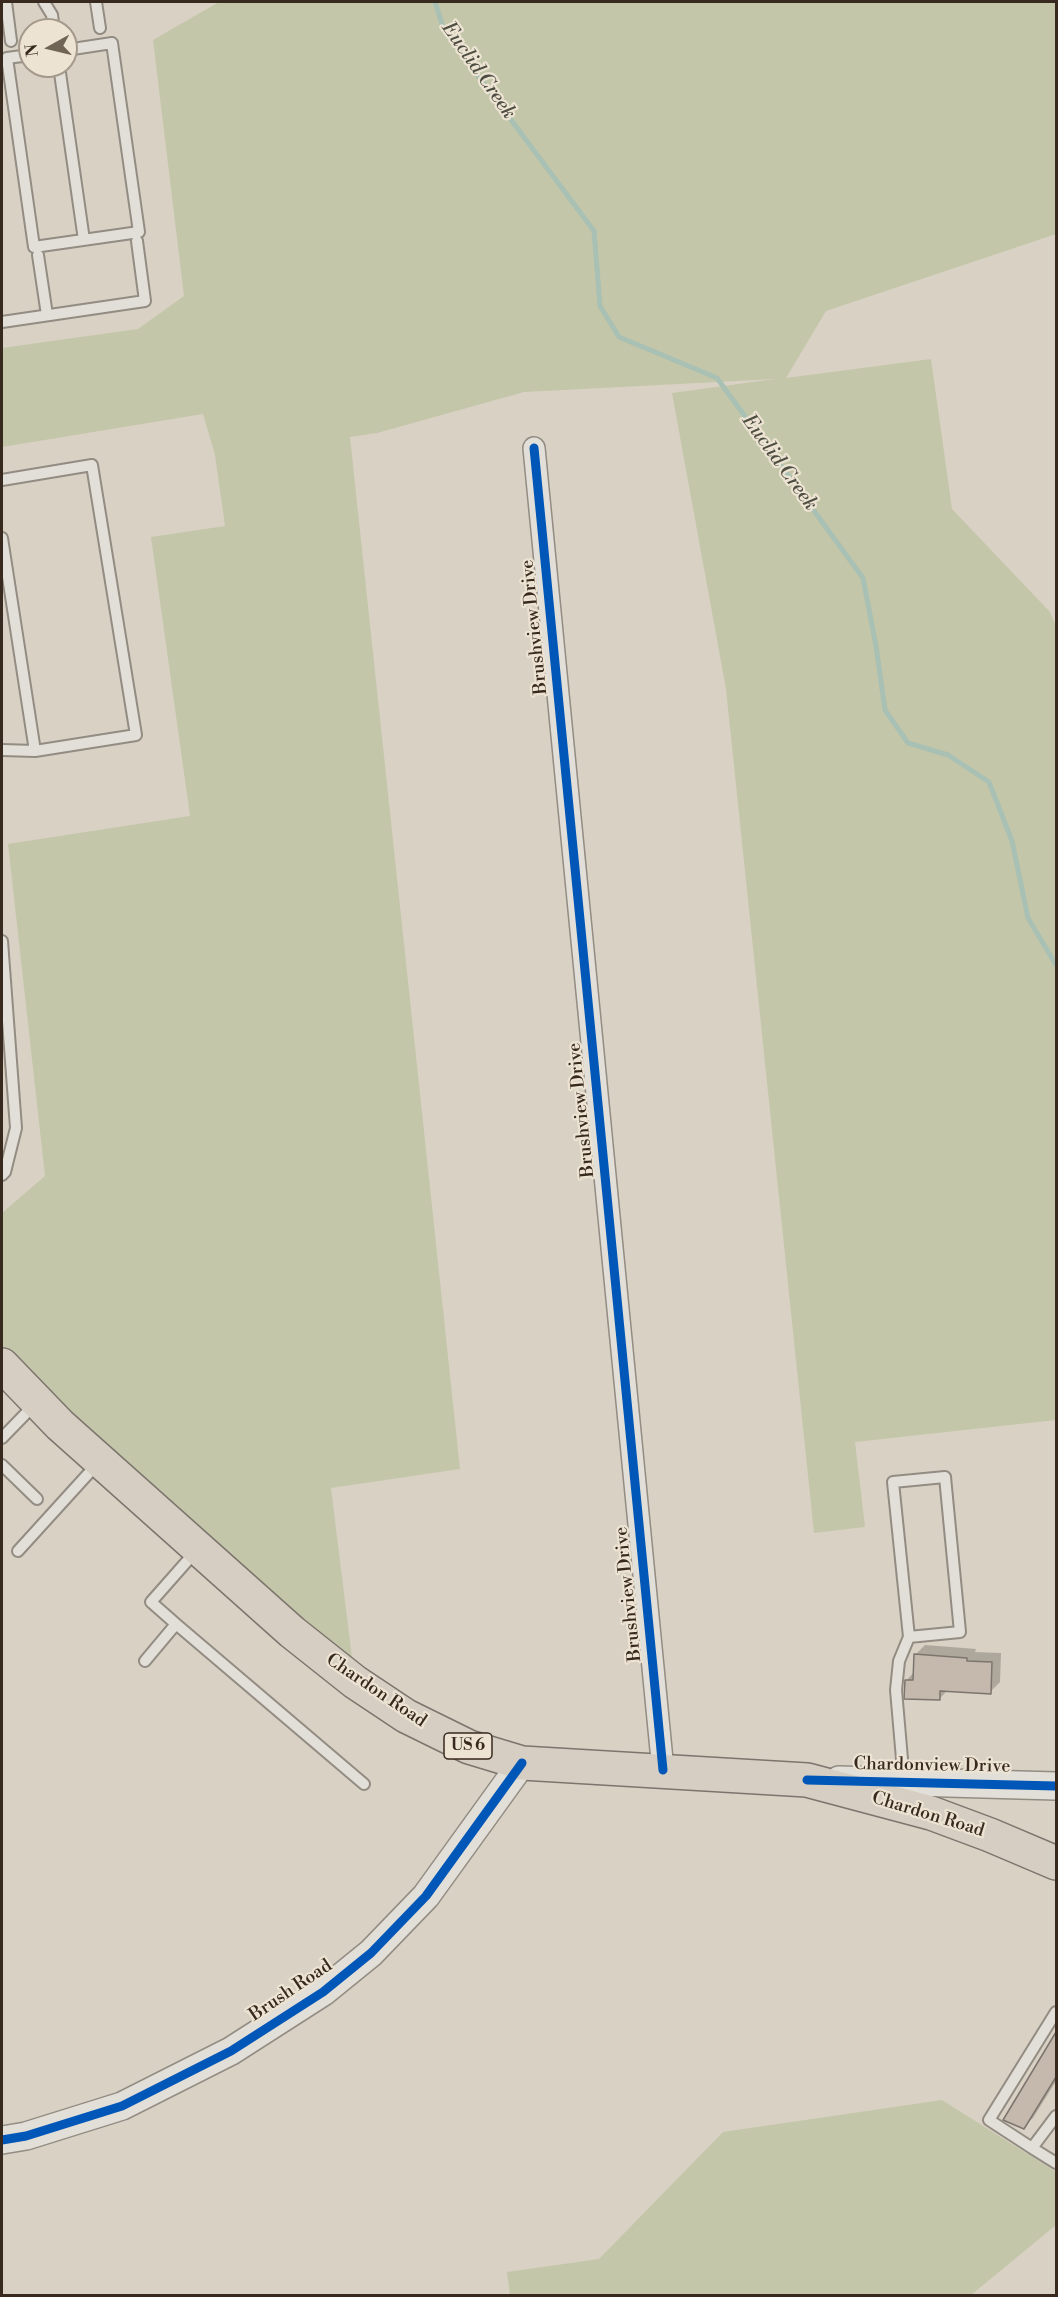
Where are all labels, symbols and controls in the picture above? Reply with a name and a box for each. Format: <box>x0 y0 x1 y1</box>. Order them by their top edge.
north arrow <box>18 18 78 78</box>
water label: Euclid Creek <box>436 18 520 124</box>
text: N <box>21 43 43 58</box>
water label: Euclid Creek <box>736 410 822 516</box>
street label: Brushview Drive <box>517 558 553 696</box>
street label: Brushview Drive <box>564 1041 600 1179</box>
street label: Brushview Drive <box>611 1525 647 1663</box>
street label: Chardon Road <box>322 1650 430 1732</box>
road number: US 6 <box>444 1733 492 1759</box>
street label: Chardonview Drive <box>854 1754 1010 1778</box>
street label: Chardon Road <box>869 1788 987 1842</box>
street label: Brush Road <box>245 1955 337 2027</box>

